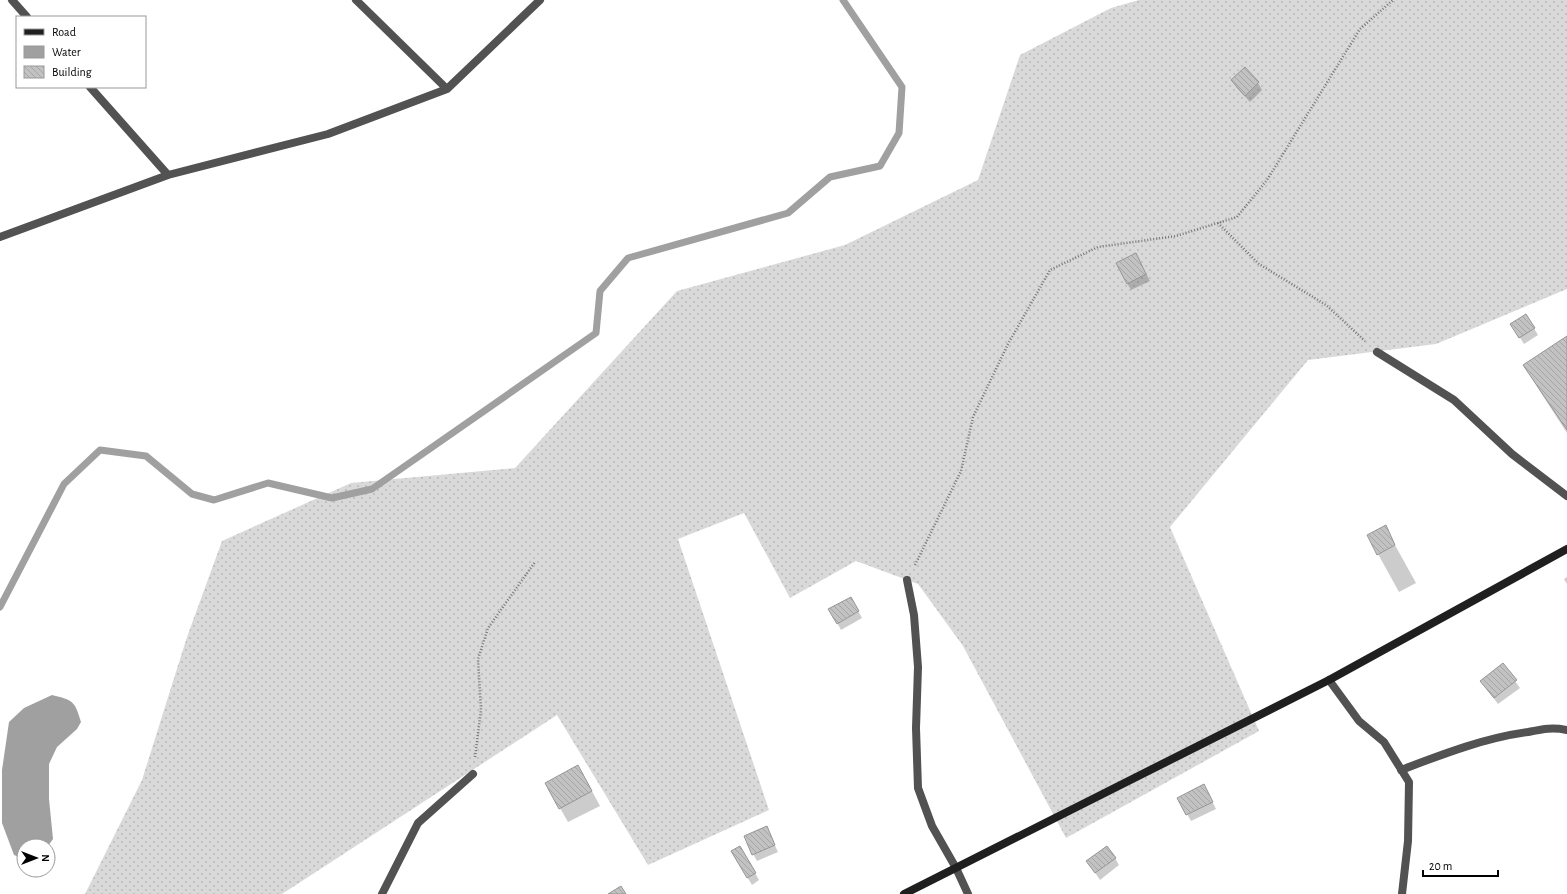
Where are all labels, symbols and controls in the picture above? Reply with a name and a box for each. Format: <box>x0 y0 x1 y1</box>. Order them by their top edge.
legend <box>16 16 146 88</box>
text: Road <box>52 26 76 38</box>
text: Water <box>52 46 81 58</box>
text: Building <box>52 66 92 78</box>
north arrow <box>16 838 56 878</box>
scale bar <box>1423 852 1498 878</box>
text: N <box>40 854 51 862</box>
text: 20 m <box>1429 860 1452 872</box>

